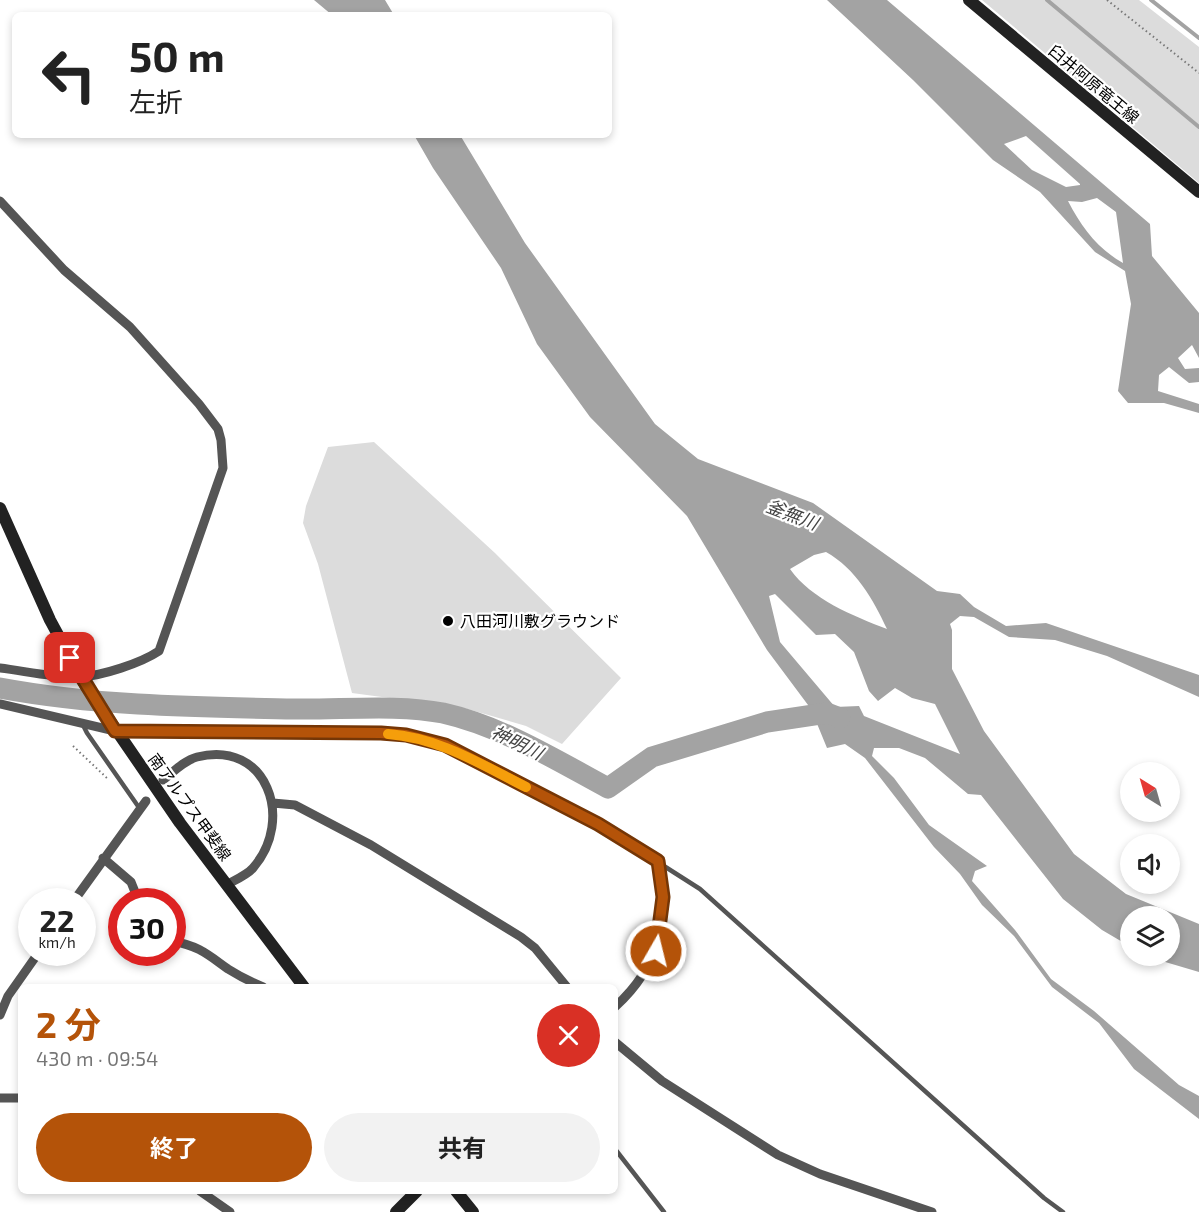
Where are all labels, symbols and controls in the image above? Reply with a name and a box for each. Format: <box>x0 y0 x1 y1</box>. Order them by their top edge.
text: 50 m <box>129 30 225 80</box>
icon: left <box>30 36 108 114</box>
street label: 臼井阿原竜王線 <box>1045 40 1143 127</box>
text: 左折 <box>129 85 183 117</box>
water label: 釜無川 <box>763 494 823 535</box>
place label: 八田河川敷グラウンド <box>460 611 620 630</box>
marker: 八田河川敷グラウンド <box>441 614 455 628</box>
pin <box>44 632 95 683</box>
icon: arrive <box>53 641 86 674</box>
water label: 神明川 <box>488 720 548 765</box>
street label: 南アルプス甲斐線 <box>145 749 236 864</box>
north arrow <box>1120 762 1180 822</box>
map controls <box>1120 762 1180 966</box>
button: sound <box>1120 834 1180 894</box>
speed limit sign: 30 <box>108 888 186 966</box>
text: 22 <box>40 902 74 938</box>
button: layers <box>1120 906 1180 966</box>
position arrow <box>624 919 688 983</box>
text: km/h <box>38 933 76 951</box>
text: 2 分 <box>36 1002 101 1045</box>
button: close <box>537 1004 600 1067</box>
text: 430 m · 09:54 <box>36 1046 158 1070</box>
button: 終了 <box>36 1113 312 1182</box>
button: 共有 <box>324 1113 600 1182</box>

